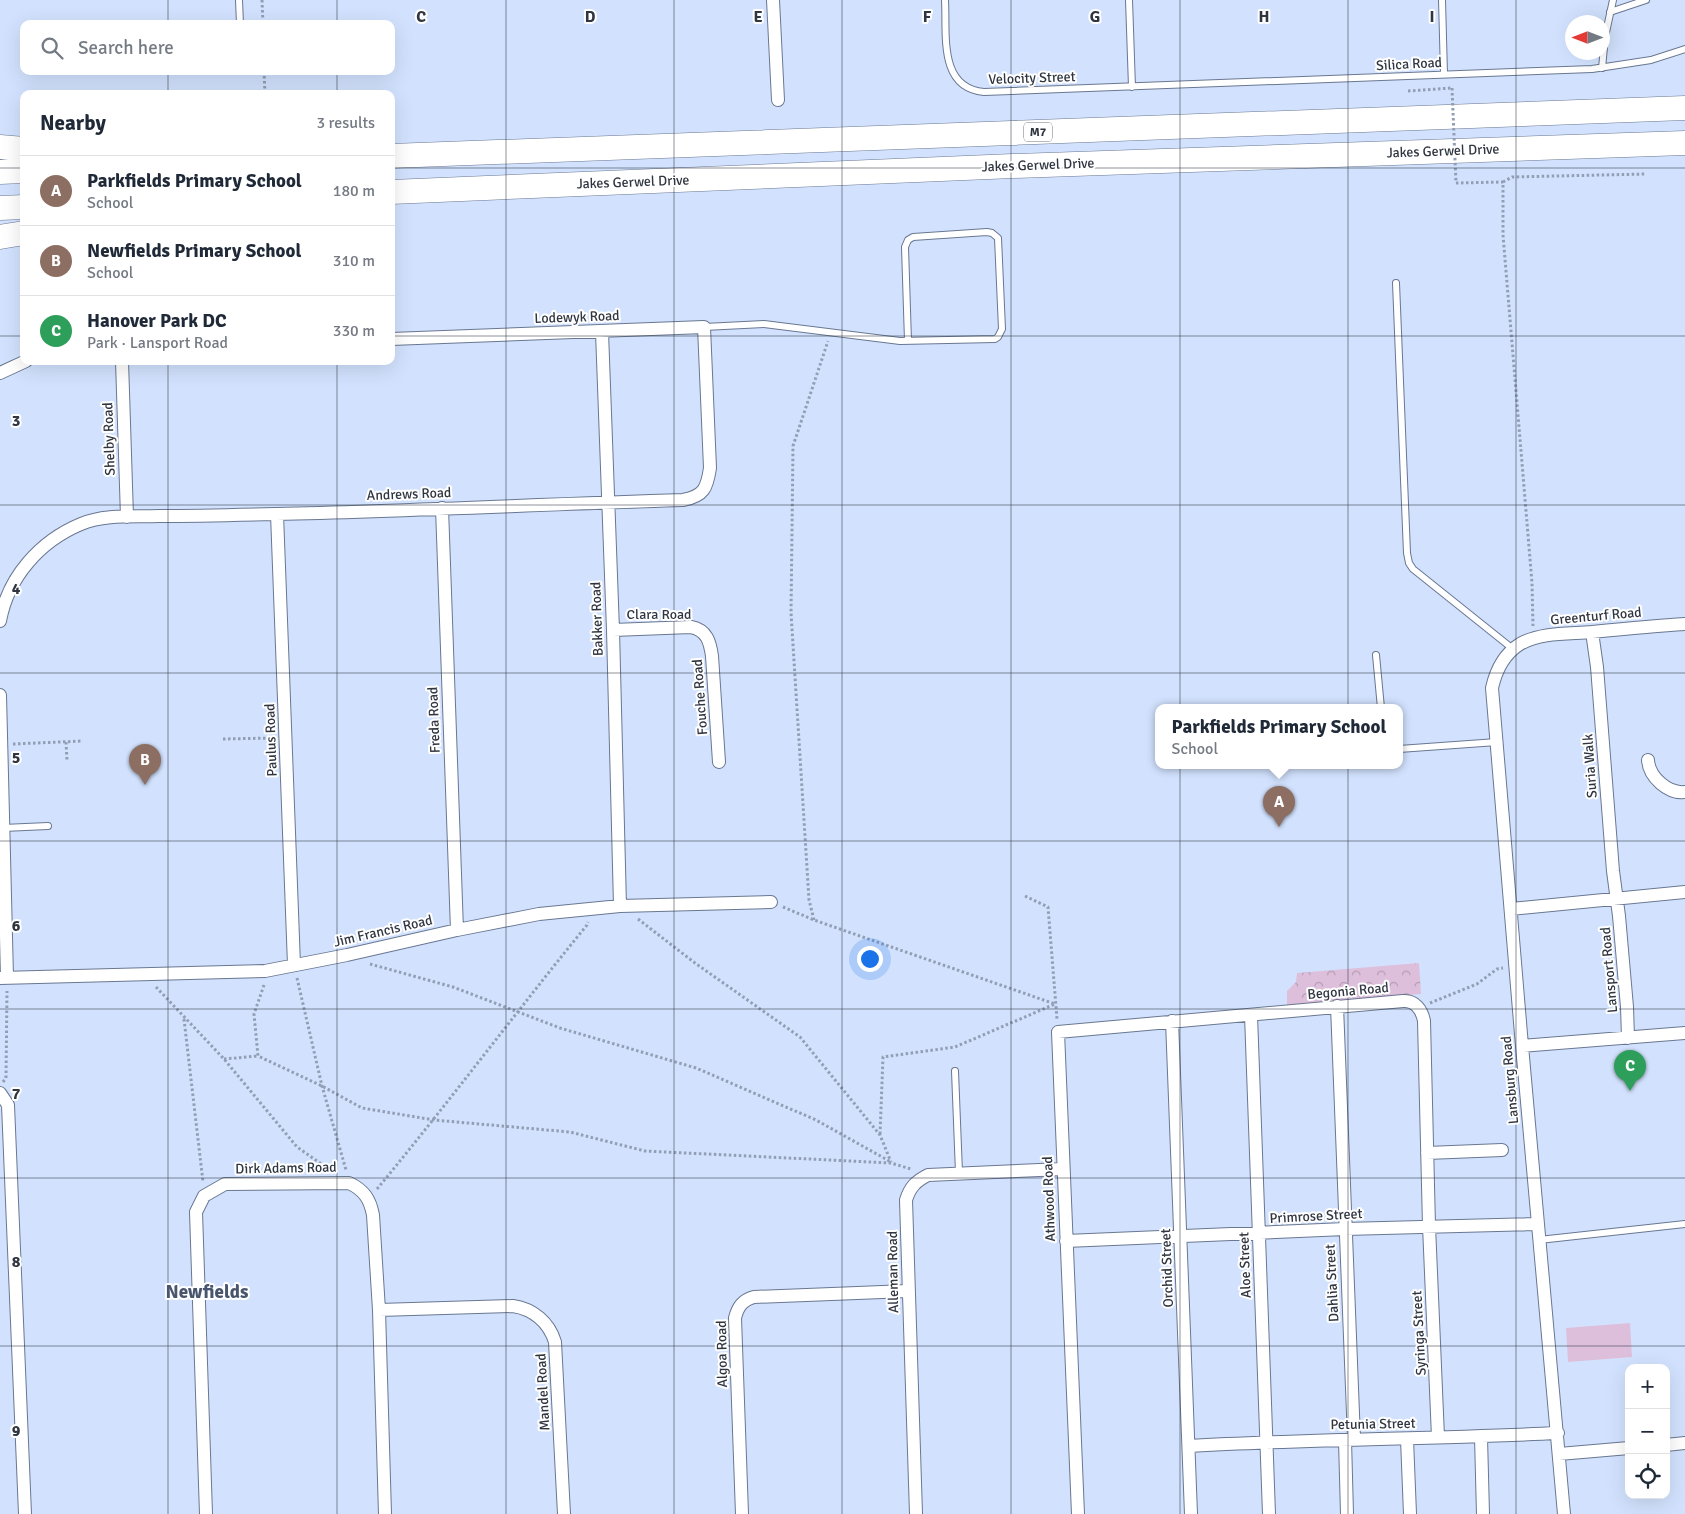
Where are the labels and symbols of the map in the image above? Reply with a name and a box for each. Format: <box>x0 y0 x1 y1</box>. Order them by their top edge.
text: C <box>416 7 426 27</box>
text: D <box>585 7 596 27</box>
text: E <box>753 7 763 27</box>
text: F <box>923 7 932 27</box>
text: G <box>1090 7 1100 27</box>
text: H <box>1259 7 1269 27</box>
text: I <box>1429 7 1435 27</box>
north arrow <box>1565 15 1610 60</box>
street label: Silica Road <box>1376 54 1442 74</box>
street label: Velocity Street <box>988 68 1076 88</box>
road number: M7 <box>1024 122 1052 142</box>
street label: Jakes Gerwel Drive <box>1386 141 1500 161</box>
street label: Jakes Gerwel Drive <box>981 155 1095 175</box>
street label: Jakes Gerwel Drive <box>576 172 690 192</box>
street label: Lodewyk Road <box>534 307 620 327</box>
street label: Shelby Road <box>99 402 119 476</box>
text: 3 <box>12 411 20 431</box>
street label: Andrews Road <box>366 484 452 504</box>
text: 4 <box>12 579 21 599</box>
street label: Bakker Road <box>587 581 607 657</box>
street label: Greenturf Road <box>1550 604 1642 628</box>
street label: Clara Road <box>627 606 691 623</box>
street label: Fouche Road <box>689 658 711 736</box>
street label: Freda Road <box>424 687 444 753</box>
street label: Paulus Road <box>261 703 281 777</box>
street label: Suria Walk <box>1579 733 1601 799</box>
pin: B <box>129 744 161 785</box>
text: 5 <box>12 748 20 768</box>
pin: A <box>1263 786 1295 827</box>
street label: Jim Francis Road <box>332 911 434 951</box>
text: 6 <box>12 916 21 936</box>
street label: Lansport Road <box>1597 926 1621 1014</box>
your location <box>857 946 883 972</box>
street label: Begonia Road <box>1307 979 1389 1003</box>
street label: Lansburg Road <box>1498 1035 1522 1125</box>
pin: C <box>1614 1050 1646 1091</box>
text: 7 <box>12 1084 21 1104</box>
street label: Athwood Road <box>1039 1156 1059 1242</box>
street label: Dirk Adams Road <box>235 1159 337 1177</box>
street label: Primrose Street <box>1269 1205 1363 1227</box>
street label: Orchid Street <box>1157 1228 1177 1308</box>
street label: Alleman Road <box>884 1231 902 1313</box>
street label: Aloe Street <box>1235 1232 1255 1298</box>
street label: Dahlia Street <box>1321 1243 1343 1322</box>
text: 8 <box>12 1252 21 1272</box>
district label: Newfields <box>165 1280 249 1304</box>
street label: Syringa Street <box>1408 1290 1430 1376</box>
street label: Algoa Road <box>713 1320 731 1388</box>
street label: Mandel Road <box>532 1353 554 1431</box>
street label: Petunia Street <box>1330 1415 1416 1433</box>
text: 9 <box>12 1421 21 1441</box>

